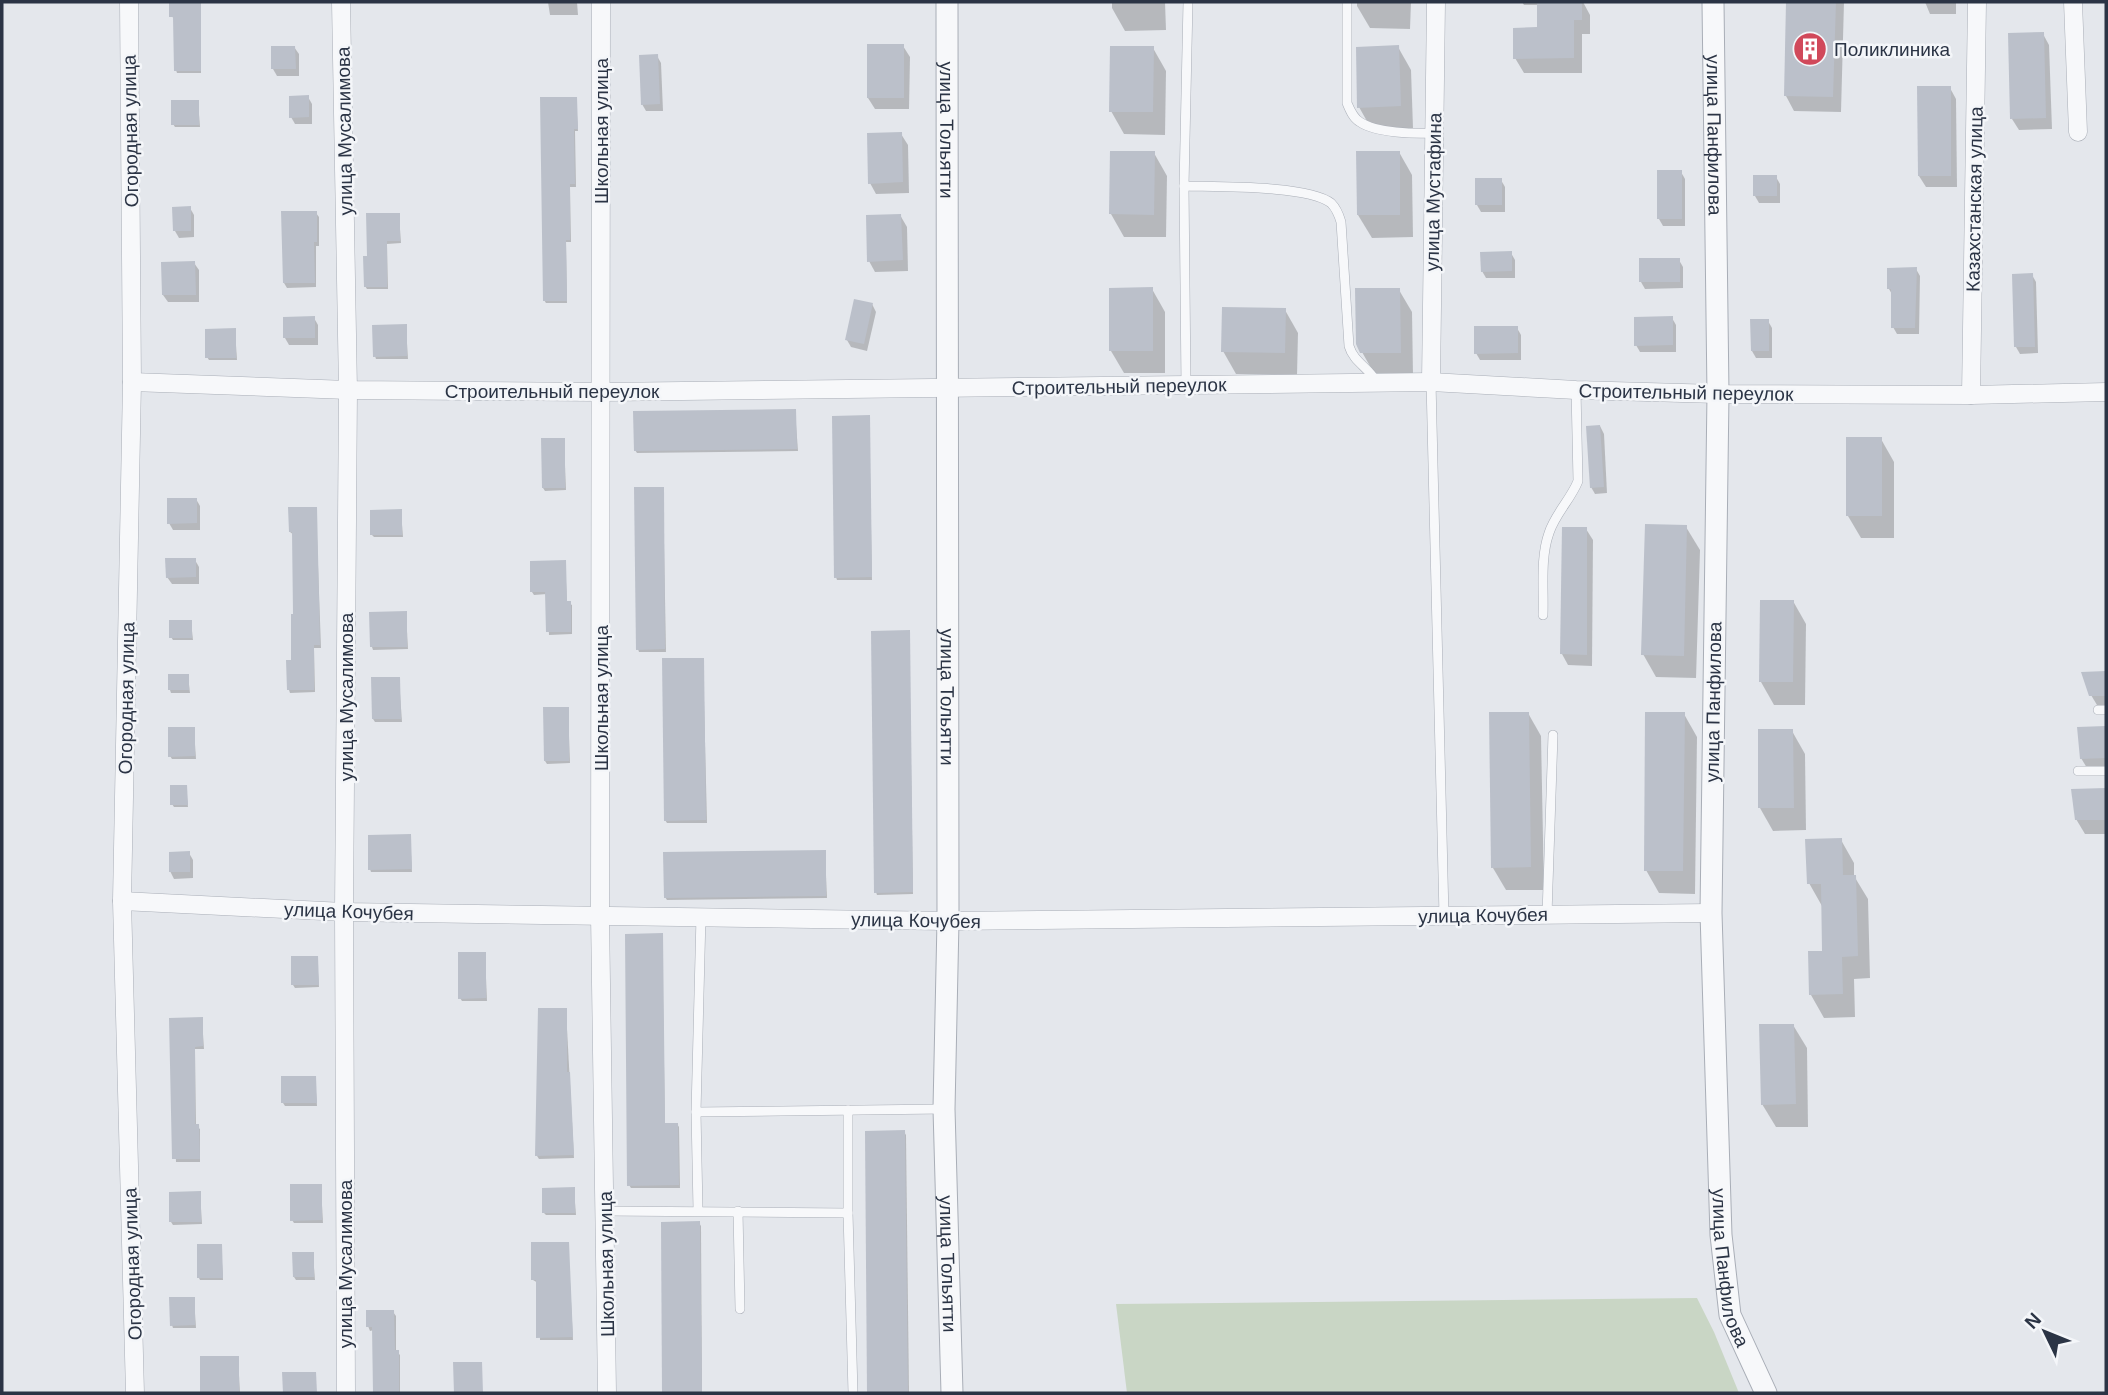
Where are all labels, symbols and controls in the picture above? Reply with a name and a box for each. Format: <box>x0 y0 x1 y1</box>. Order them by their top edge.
building icon: Поликлиника <box>1791 30 1829 68</box>
place label: Поликлиника <box>1834 39 1951 60</box>
street label: улица Мусалимова <box>333 46 356 216</box>
street label: Огородная улица <box>119 54 142 207</box>
street label: улица Панфилова <box>1703 54 1726 216</box>
street label: Школьная улица <box>591 58 612 204</box>
street label: улица Тольятти <box>936 61 957 199</box>
street label: Казахстанская улица <box>1962 106 1987 292</box>
street label: улица Мустафина <box>1422 112 1445 272</box>
street label: Строительный переулок <box>1012 374 1227 399</box>
street label: Строительный переулок <box>1578 380 1794 405</box>
street label: Строительный переулок <box>445 381 660 402</box>
street label: улица Мусалимова <box>336 612 357 781</box>
street label: Огородная улица <box>115 621 138 774</box>
street label: улица Панфилова <box>1702 621 1725 783</box>
street label: Школьная улица <box>591 625 612 771</box>
street label: улица Тольятти <box>937 628 958 766</box>
street label: улица Кочубея <box>284 899 414 924</box>
street label: улица Кочубея <box>1418 904 1548 927</box>
street label: улица Кочубея <box>851 909 981 932</box>
street label: улица Мусалимова <box>335 1179 356 1348</box>
street label: Огородная улица <box>119 1187 146 1341</box>
street label: улица Панфилова <box>1709 1188 1753 1351</box>
street label: Школьная улица <box>595 1190 618 1337</box>
street label: улица Тольятти <box>935 1195 960 1333</box>
north arrow <box>2010 1297 2080 1367</box>
text: N <box>2021 1309 2045 1333</box>

